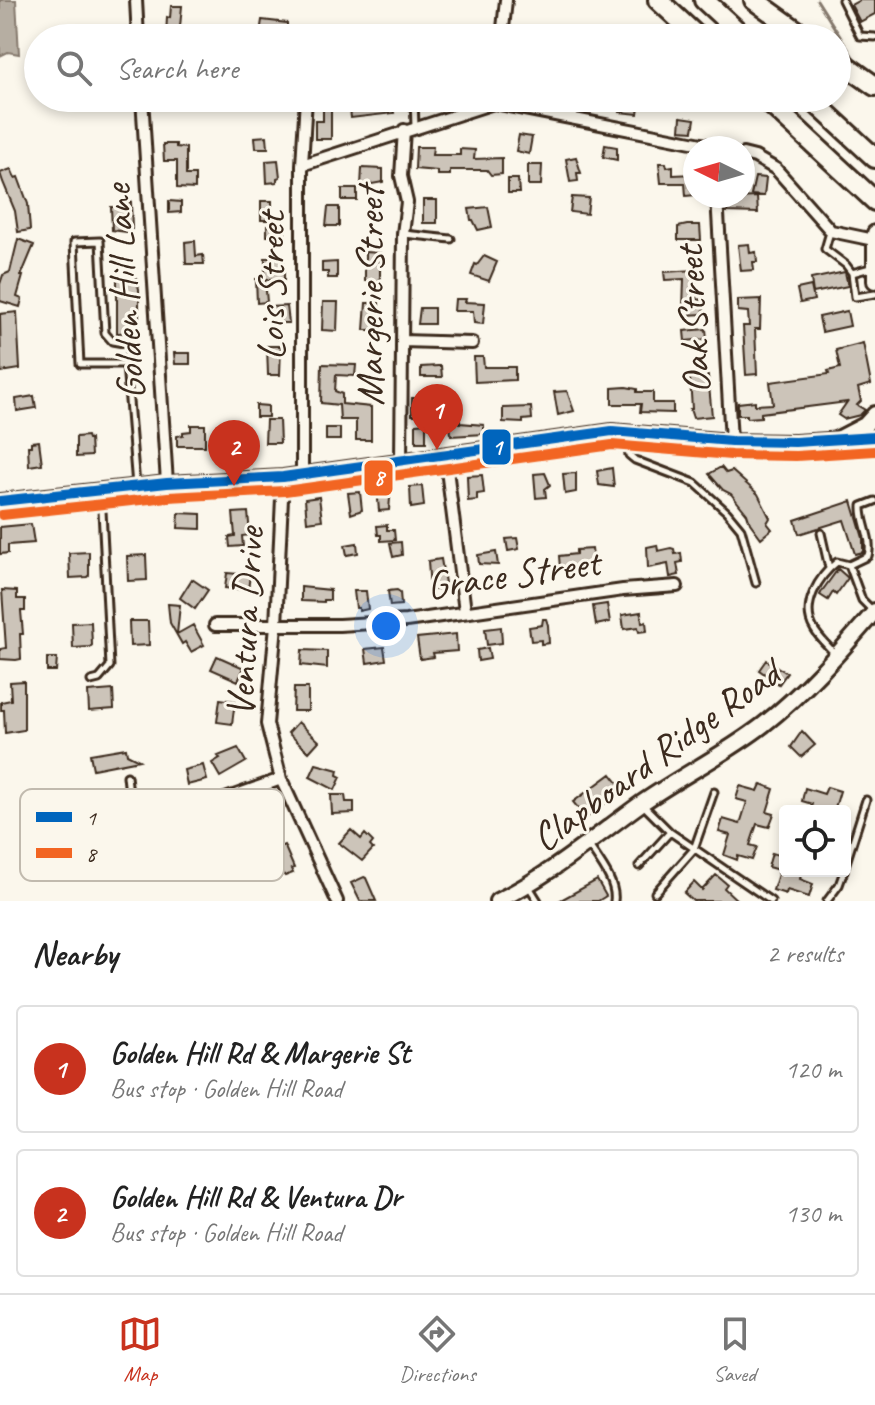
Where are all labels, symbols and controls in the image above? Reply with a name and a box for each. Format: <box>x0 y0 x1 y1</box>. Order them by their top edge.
search box <box>24 24 851 112</box>
icon: search <box>52 46 96 90</box>
text: Search here <box>116 49 238 87</box>
north arrow <box>683 136 755 208</box>
street label: Golden Hill Lane <box>91 180 156 401</box>
street label: Margerie Street <box>345 180 395 406</box>
street label: Lois Street <box>246 208 296 360</box>
street label: Oak Street <box>664 241 722 395</box>
pin: 1 <box>411 384 463 450</box>
pin: 2 <box>208 420 260 486</box>
line badge: 1 <box>481 428 512 466</box>
text: 1 <box>492 434 504 462</box>
line badge: 8 <box>363 459 394 497</box>
text: 8 <box>374 464 387 492</box>
street label: Ventura Drive <box>215 523 275 718</box>
street label: Grace Street <box>423 537 607 611</box>
your location <box>366 606 406 646</box>
street label: Clapboard Ridge Road <box>522 645 795 863</box>
legend <box>20 789 284 881</box>
text: 1 <box>86 804 97 832</box>
map controls <box>779 805 851 877</box>
button: locate <box>779 805 851 877</box>
text: 8 <box>86 840 98 868</box>
text: Nearby <box>32 932 118 975</box>
text: 2 results <box>767 937 843 970</box>
text: Golden Hill Rd & Margerie St <box>110 1034 410 1072</box>
text: 1 <box>54 1053 66 1086</box>
text: 120 m <box>785 1053 841 1086</box>
text: Bus stop · Golden Hill Road <box>110 1072 342 1105</box>
text: Golden Hill Rd & Ventura Dr <box>110 1178 402 1216</box>
text: 2 <box>54 1197 66 1230</box>
text: 130 m <box>785 1197 841 1230</box>
text: Bus stop · Golden Hill Road <box>110 1216 342 1249</box>
tab: Map <box>118 1312 162 1388</box>
tab: Directions <box>399 1312 476 1388</box>
tab: Saved <box>713 1312 757 1388</box>

